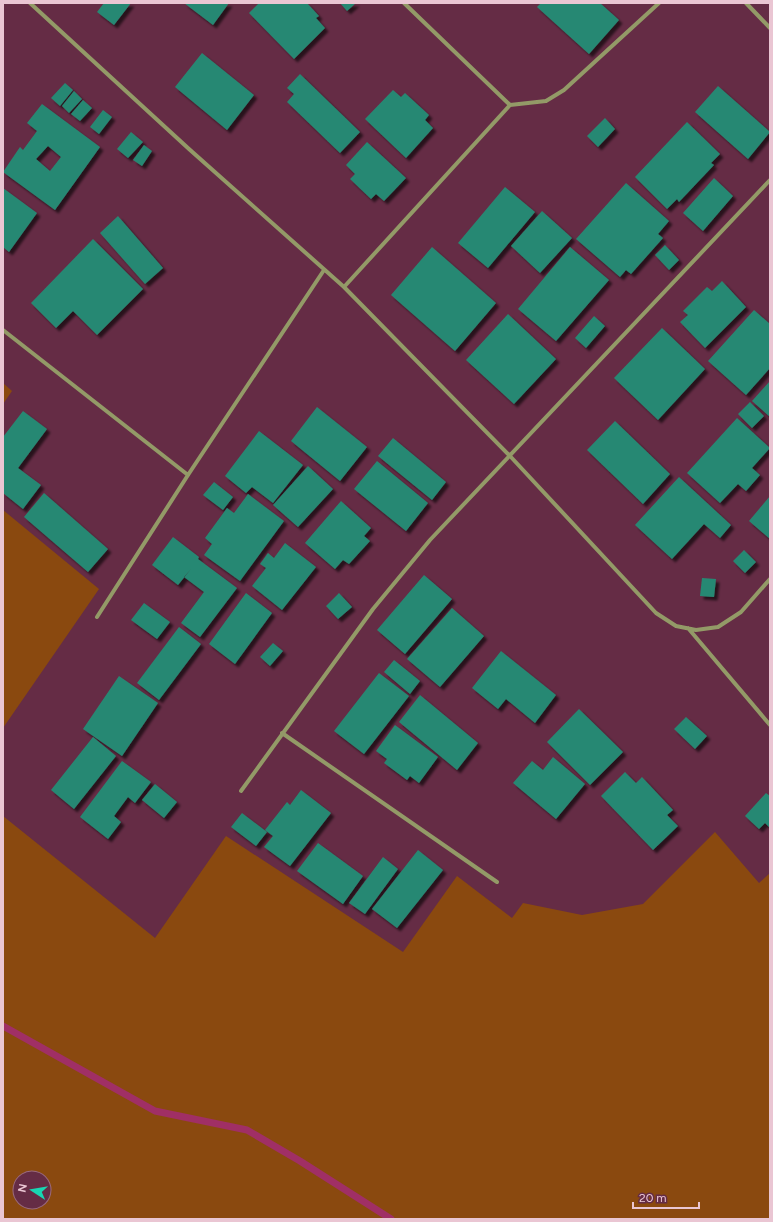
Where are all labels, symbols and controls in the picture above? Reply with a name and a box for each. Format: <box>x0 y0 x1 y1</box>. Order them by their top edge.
north arrow <box>12 1170 52 1210</box>
text: N <box>15 1183 30 1194</box>
scale bar <box>633 1184 699 1210</box>
text: 20 m <box>639 1191 667 1205</box>

